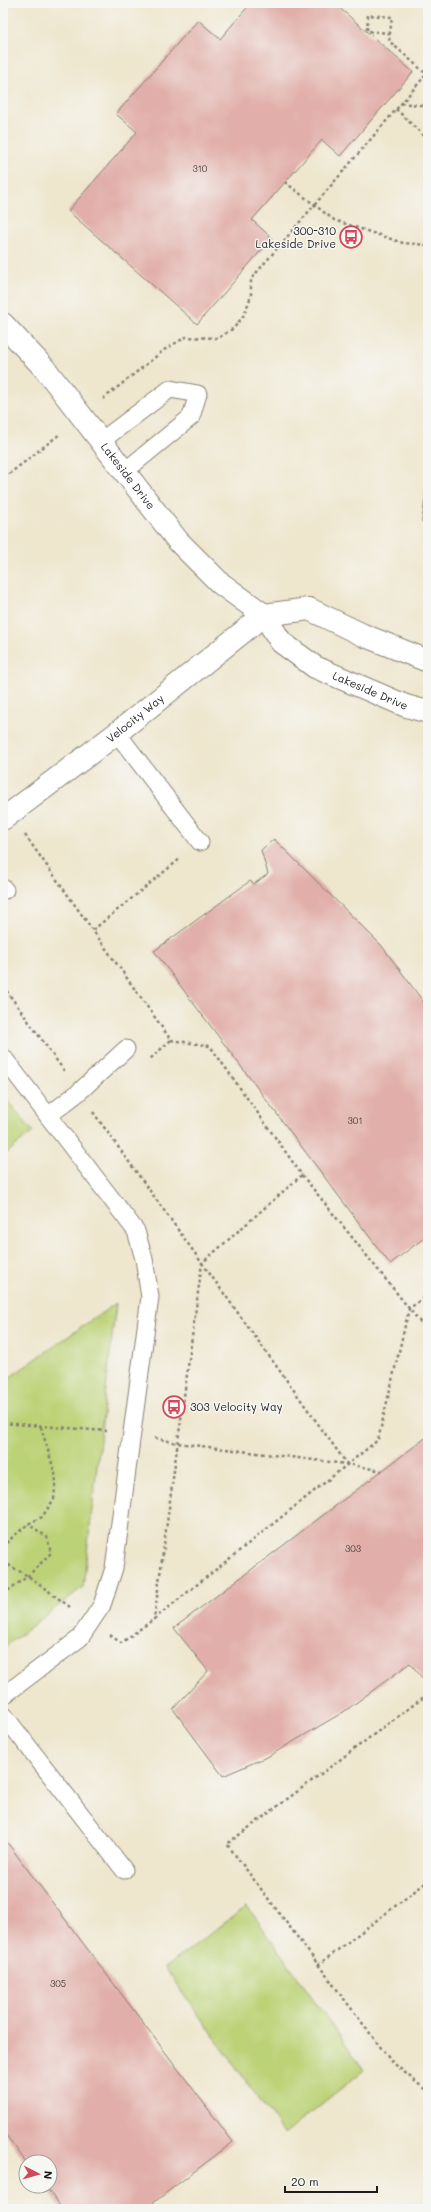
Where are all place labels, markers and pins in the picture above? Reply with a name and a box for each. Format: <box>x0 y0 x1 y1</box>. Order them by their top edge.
place label: 300-310 Lakeside Drive <box>256 223 336 251</box>
bus stop icon: 300-310 Lakeside Drive <box>338 224 364 250</box>
bus stop icon: 303 Velocity Way <box>161 1394 187 1420</box>
place label: 303 Velocity Way <box>190 1399 283 1414</box>

